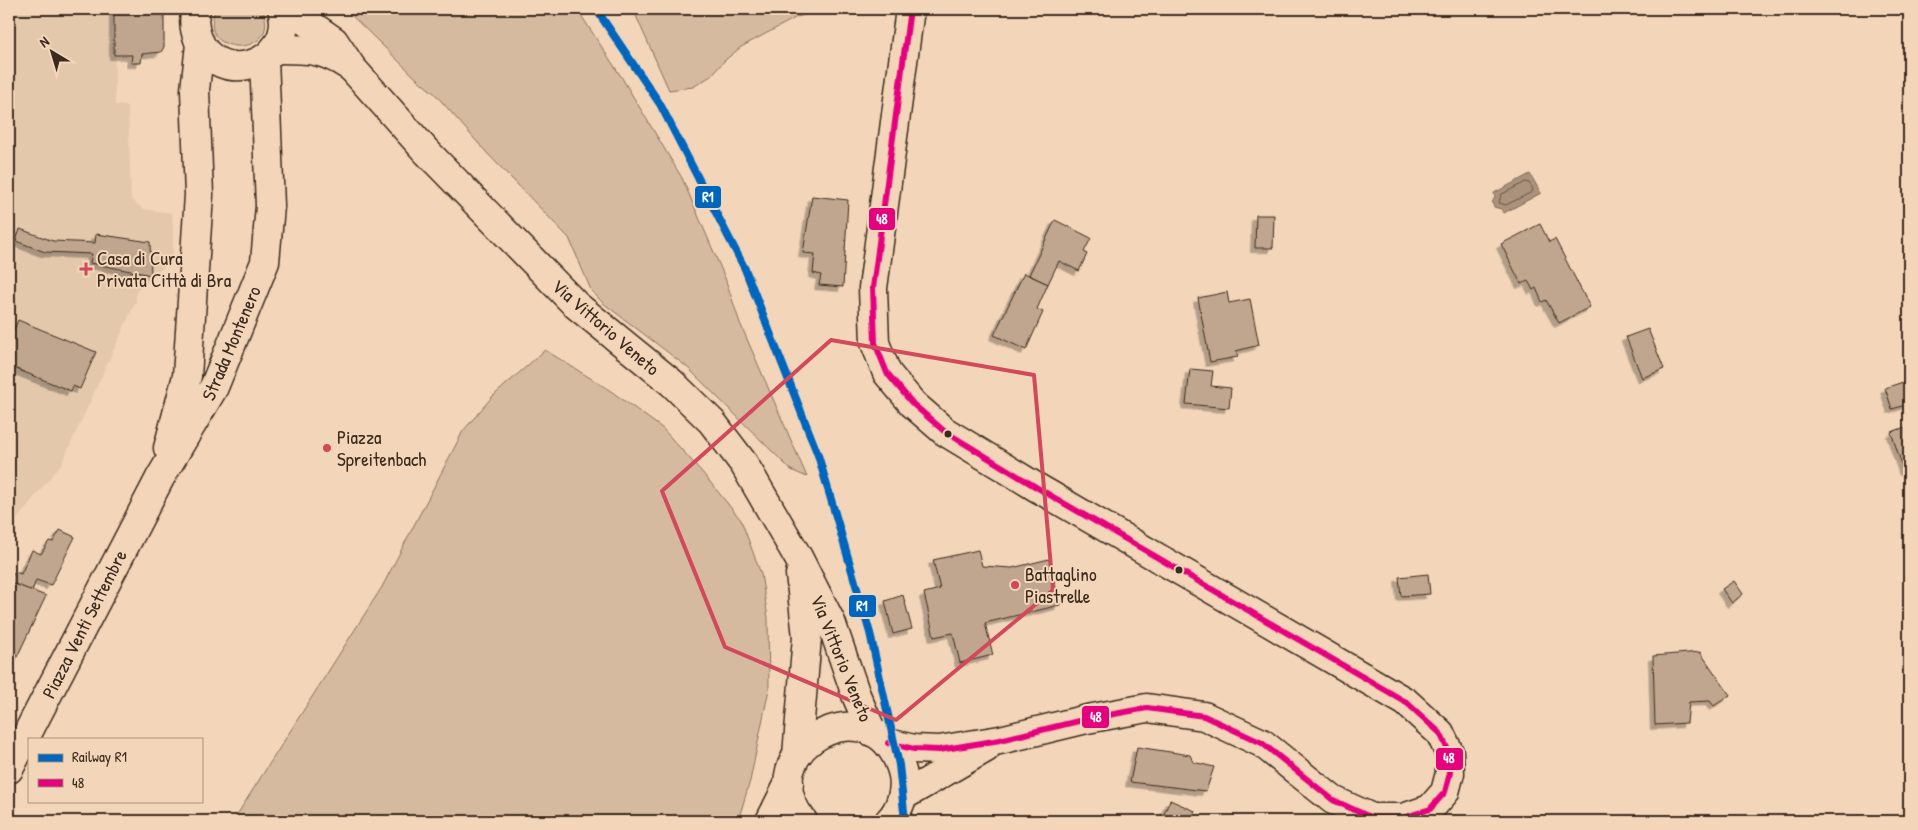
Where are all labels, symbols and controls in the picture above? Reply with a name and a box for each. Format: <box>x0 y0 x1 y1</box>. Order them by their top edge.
north arrow <box>28 28 78 78</box>
text: N <box>35 31 53 51</box>
line badge: R1 <box>694 185 722 209</box>
text: R1 <box>702 187 714 206</box>
line badge: 48 <box>868 207 896 231</box>
text: 48 <box>876 209 888 228</box>
place label: Casa di Cura Privata Città di Bra <box>97 245 232 293</box>
marker: Casa di Cura Privata Città di Bra <box>79 262 93 276</box>
street label: Via Vittorio Veneto <box>547 273 666 381</box>
street label: Strada Montenero <box>195 281 267 404</box>
place label: Piazza Spreitenbach <box>337 424 426 472</box>
unlabelled marker <box>943 429 953 439</box>
marker: Piazza Spreitenbach <box>321 442 333 454</box>
street label: Piazza Venti Settembre <box>35 545 133 703</box>
place label: Battaglino Piastrelle <box>1025 561 1097 609</box>
unlabelled marker <box>1174 565 1184 575</box>
marker: Battaglino Piastrelle <box>1009 579 1021 591</box>
street label: Via Vittorio Veneto <box>805 591 879 726</box>
line badge: R1 <box>848 594 877 618</box>
text: R1 <box>856 596 868 615</box>
line badge: 48 <box>1081 705 1110 729</box>
text: 48 <box>1090 707 1102 726</box>
legend <box>28 738 202 802</box>
text: Railway R1 <box>72 746 127 767</box>
line badge: 48 <box>1435 747 1464 771</box>
text: 48 <box>1443 748 1455 767</box>
text: 48 <box>72 772 84 793</box>

